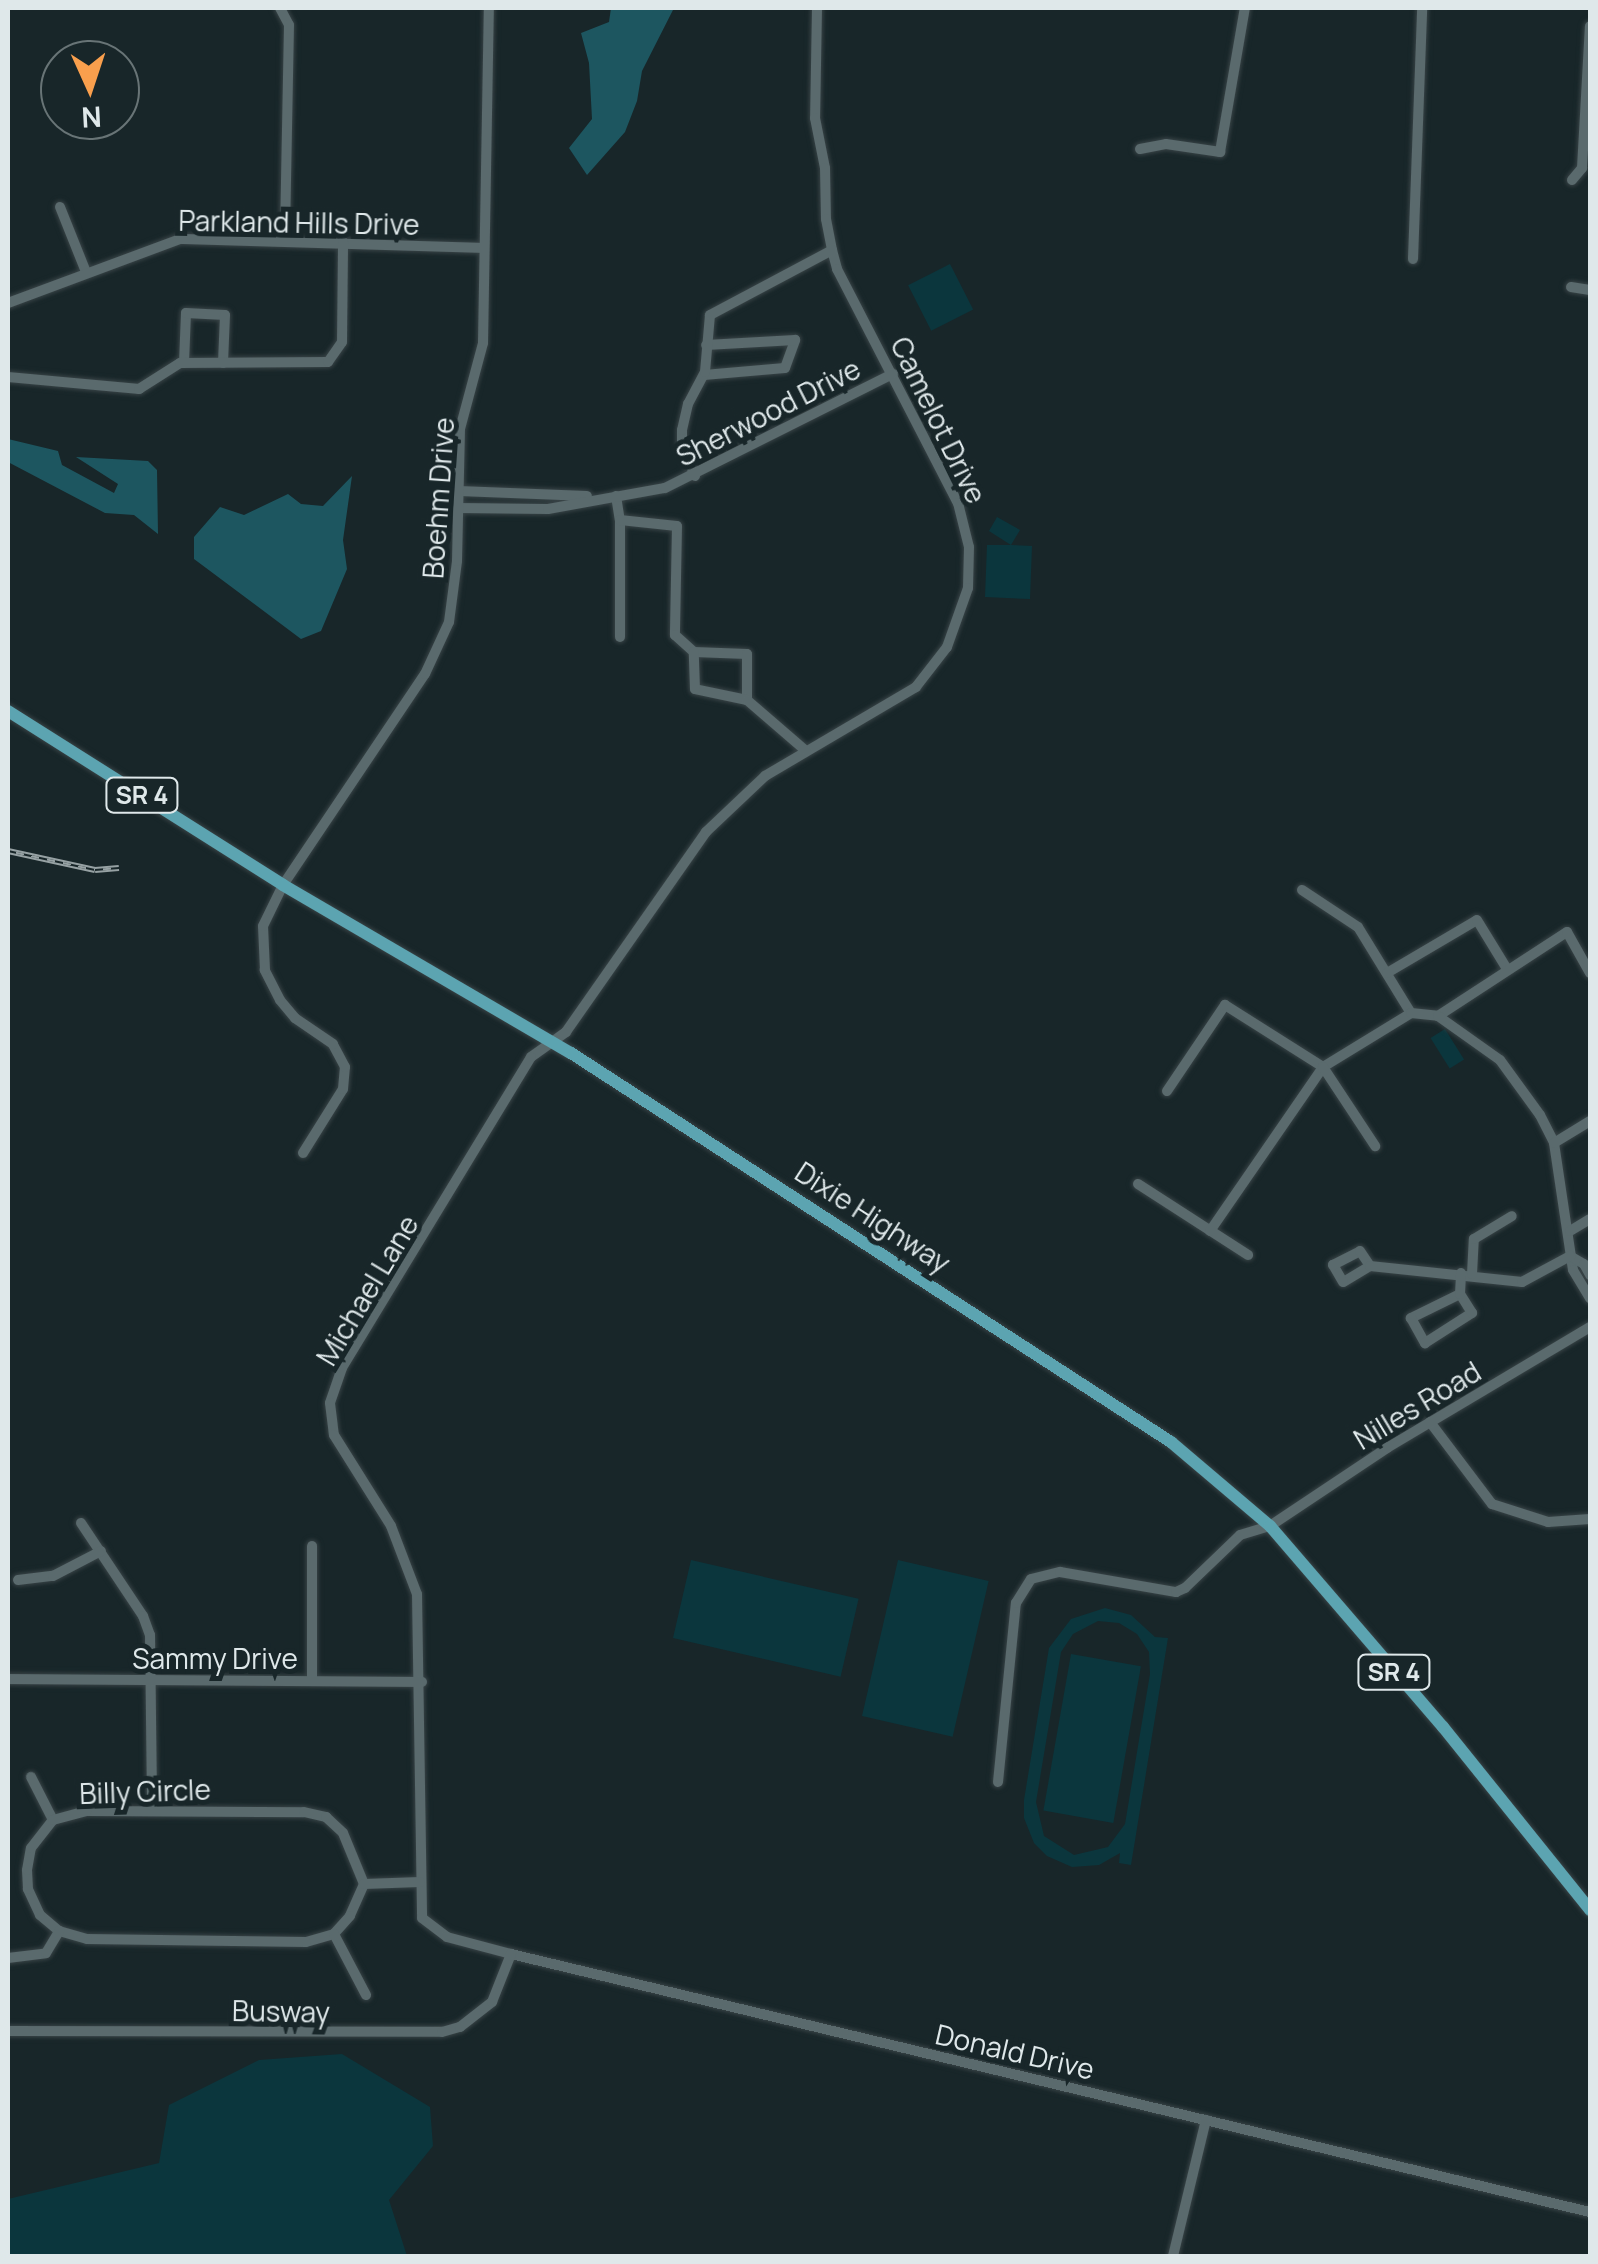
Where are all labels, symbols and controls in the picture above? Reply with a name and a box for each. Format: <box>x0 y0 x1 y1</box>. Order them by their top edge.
north arrow <box>40 40 140 140</box>
text: N <box>80 98 103 137</box>
street label: Parkland Hills Drive <box>178 203 420 241</box>
street label: Camelot Drive <box>884 331 994 509</box>
street label: Sherwood Drive <box>670 351 866 473</box>
street label: Boehm Drive <box>416 416 460 580</box>
road number: SR 4 <box>104 775 180 815</box>
street label: Dixie Highway <box>789 1155 957 1279</box>
street label: Michael Lane <box>309 1209 425 1371</box>
street label: Nilles Road <box>1348 1354 1486 1456</box>
street label: Sammy Drive <box>132 1641 298 1675</box>
road number: SR 4 <box>1356 1652 1432 1692</box>
street label: Billy Circle <box>79 1772 211 1810</box>
street label: Busway <box>232 1993 330 2029</box>
street label: Donald Drive <box>932 2016 1098 2086</box>

